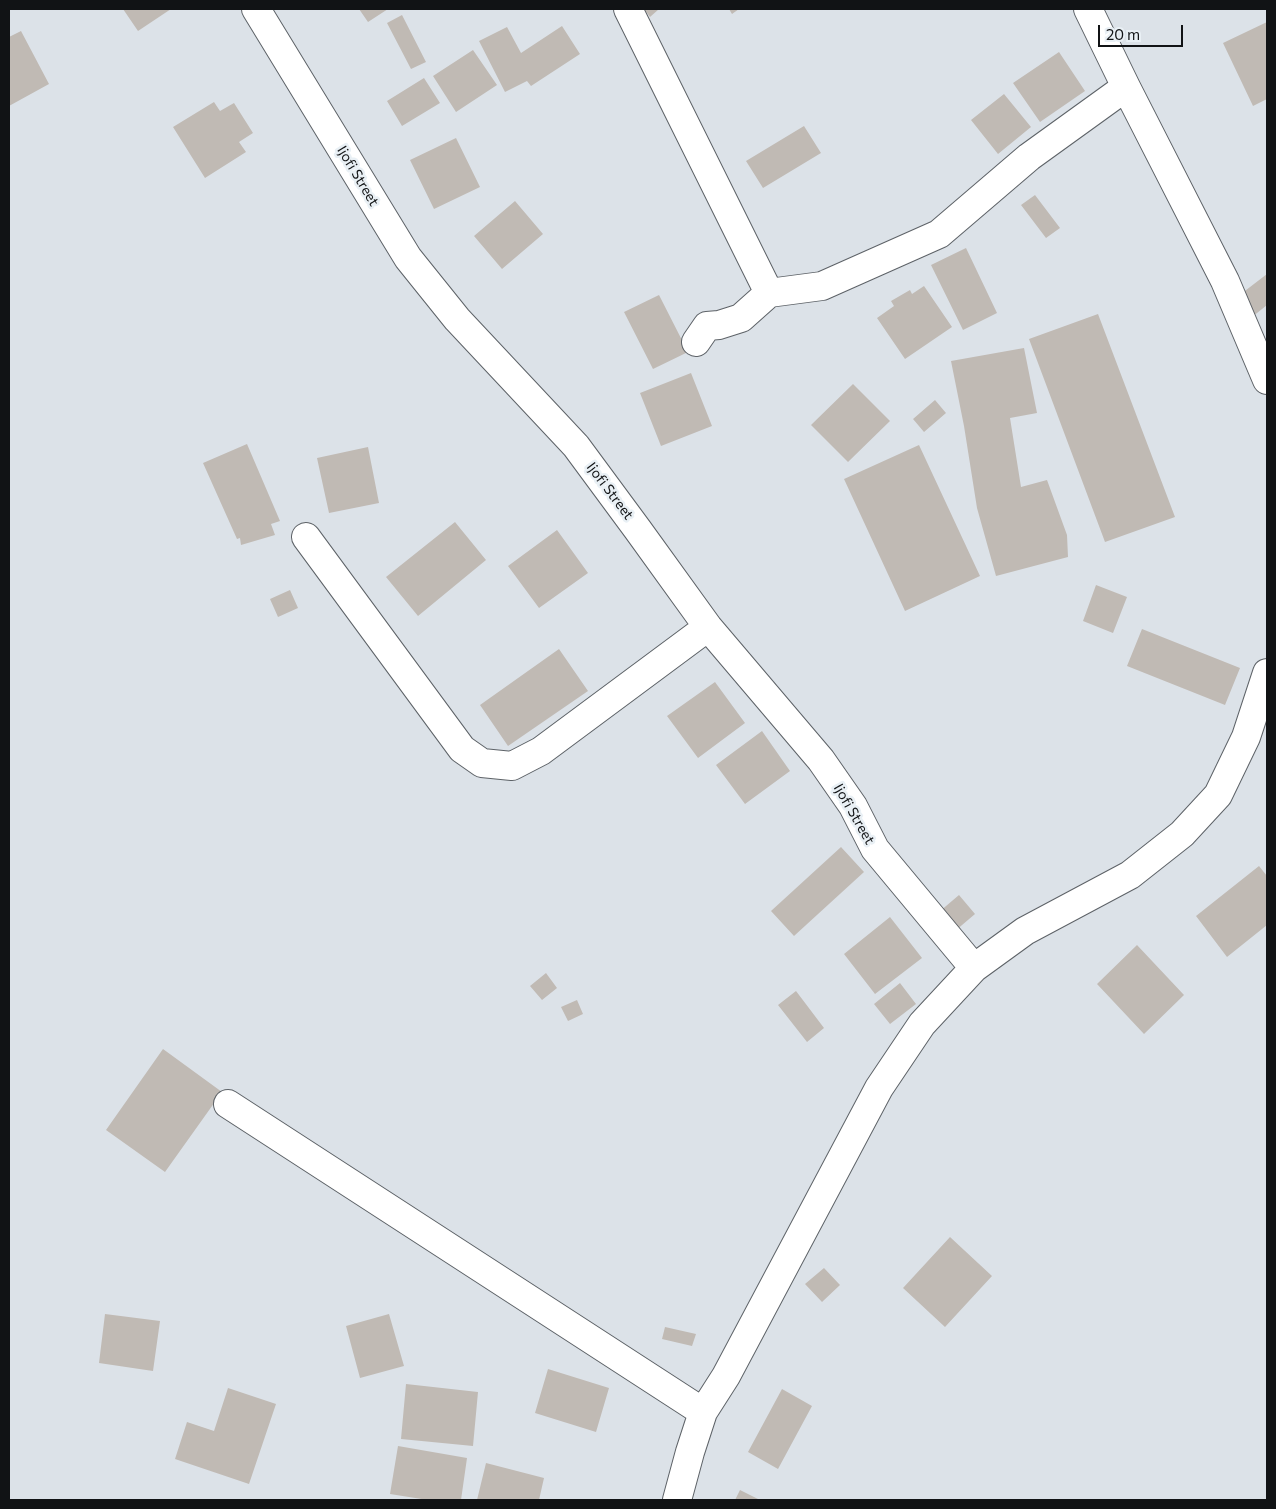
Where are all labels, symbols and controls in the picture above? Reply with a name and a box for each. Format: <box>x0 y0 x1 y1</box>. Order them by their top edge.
scale bar <box>1101 15 1186 47</box>
text: 20 m <box>1106 25 1140 43</box>
street label: Ijofi Street <box>334 143 382 209</box>
street label: Ijofi Street <box>583 459 637 523</box>
street label: Ijofi Street <box>830 781 878 847</box>

